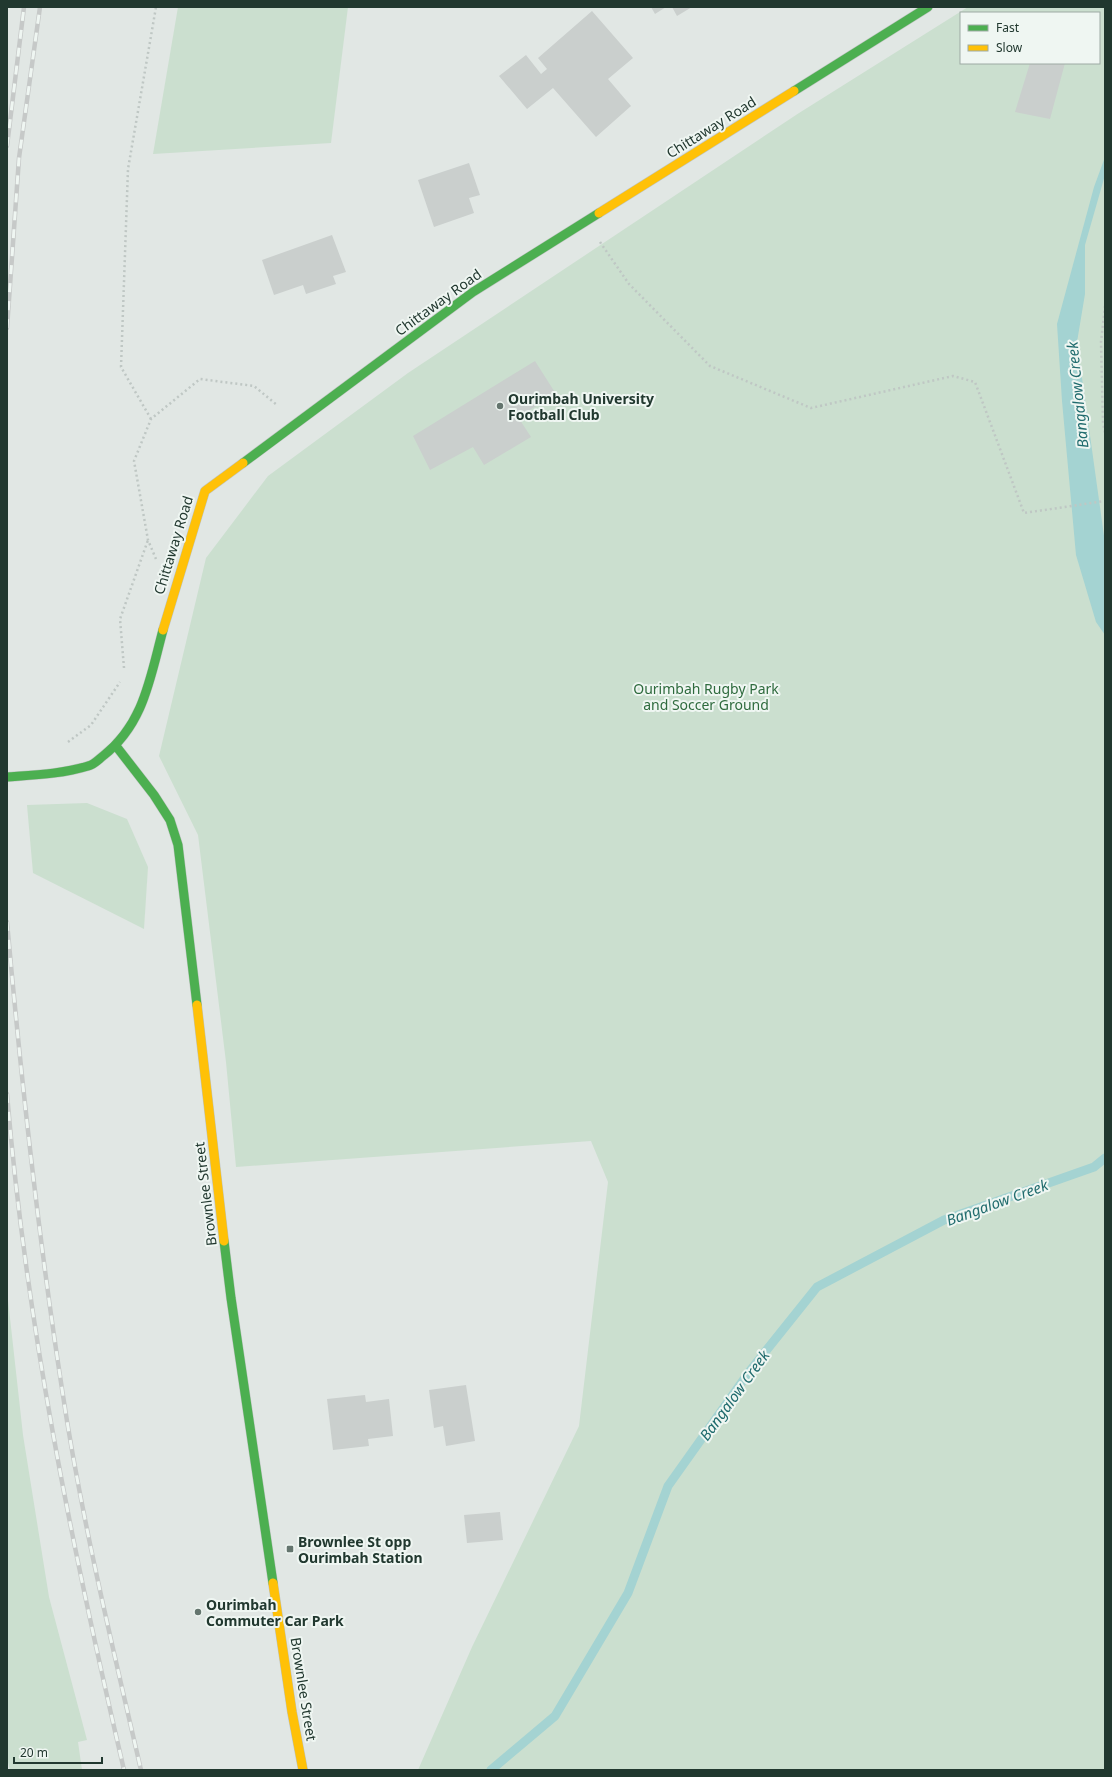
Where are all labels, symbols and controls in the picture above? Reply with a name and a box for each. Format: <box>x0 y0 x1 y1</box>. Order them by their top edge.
legend <box>960 12 1100 64</box>
text: Fast <box>996 19 1020 36</box>
text: Slow <box>996 39 1023 56</box>
street label: Chittaway Road <box>663 92 759 162</box>
street label: Chittaway Road <box>391 264 485 340</box>
water label: Bangalow Creek <box>1061 340 1093 449</box>
place label: Ourimbah University Football Club <box>508 389 654 424</box>
marker: Ourimbah University Football Club <box>495 401 505 411</box>
street label: Chittaway Road <box>149 493 197 597</box>
park label: Ourimbah Rugby Park and Soccer Ground <box>633 679 779 714</box>
street label: Brownlee Street <box>189 1141 221 1247</box>
water label: Bangalow Creek <box>943 1174 1051 1230</box>
water label: Bangalow Creek <box>694 1345 774 1444</box>
place label: Brownlee St opp Ourimbah Station <box>298 1532 423 1567</box>
marker: Brownlee St opp Ourimbah Station <box>285 1544 295 1554</box>
place label: Ourimbah Commuter Car Park <box>206 1595 344 1630</box>
marker: Ourimbah Commuter Car Park <box>193 1607 203 1617</box>
street label: Brownlee Street <box>286 1636 322 1742</box>
scale bar <box>14 1739 102 1765</box>
text: 20 m <box>20 1744 48 1761</box>

